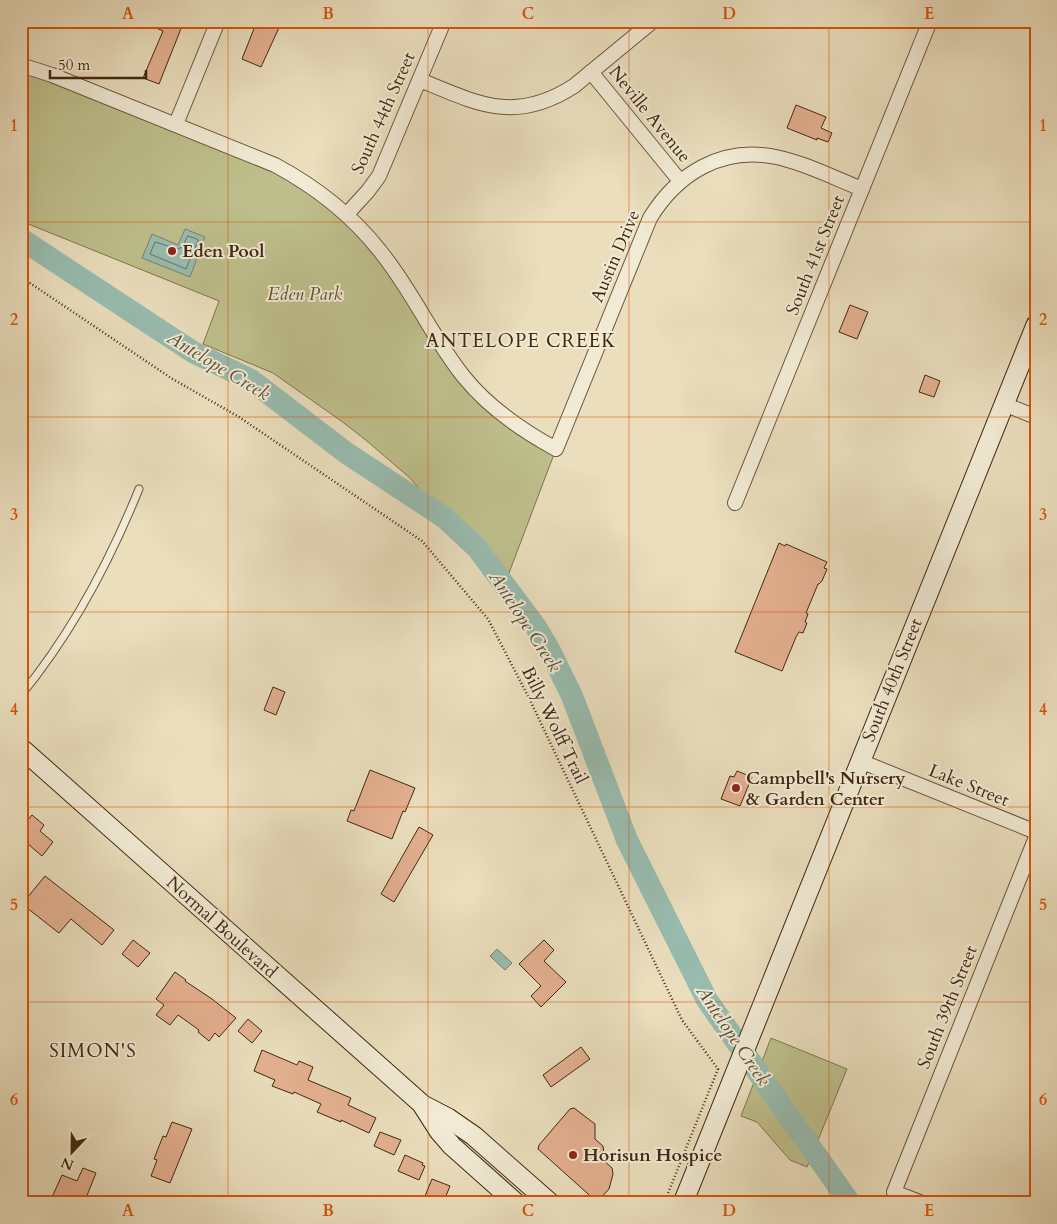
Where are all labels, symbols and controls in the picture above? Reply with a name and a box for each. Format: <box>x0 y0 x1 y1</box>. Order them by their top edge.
text: A <box>122 3 134 25</box>
text: B <box>322 3 334 25</box>
text: C <box>522 3 534 25</box>
text: D <box>722 3 736 25</box>
text: E <box>924 3 934 25</box>
scale bar <box>50 48 146 80</box>
street label: South 44th Street <box>345 48 422 178</box>
text: 50 m <box>58 55 90 75</box>
street label: Neville Avenue <box>603 61 697 168</box>
text: 1 <box>10 115 18 137</box>
text: 1 <box>1039 115 1047 137</box>
street label: South 41st Street <box>780 191 851 319</box>
street label: Austin Drive <box>585 206 646 306</box>
place label: Eden Pool <box>182 239 264 264</box>
marker: Eden Pool <box>166 245 178 257</box>
park label: Eden Park <box>268 282 343 307</box>
text: 2 <box>10 309 18 331</box>
text: 2 <box>1039 309 1047 331</box>
water label: Antelope Creek <box>161 324 275 407</box>
district label: ANTELOPE CREEK <box>426 328 616 354</box>
text: 3 <box>10 504 18 526</box>
text: 3 <box>1039 504 1047 526</box>
water label: Antelope Creek <box>482 565 568 678</box>
street label: South 40th Street <box>856 614 929 746</box>
street label: Billy Wolff Trail <box>515 662 594 789</box>
text: 4 <box>10 699 18 721</box>
text: 4 <box>1039 699 1047 721</box>
street label: Lake Street <box>925 758 1013 813</box>
place label: Campbell's Nursery & Garden Center <box>746 766 906 812</box>
marker: Campbell's Nursery & Garden Center <box>730 782 742 794</box>
street label: Normal Boulevard <box>161 871 283 984</box>
text: 5 <box>10 894 18 916</box>
text: 5 <box>1039 894 1047 916</box>
street label: South 39th Street <box>911 941 984 1073</box>
water label: Antelope Creek <box>689 979 777 1091</box>
district label: SIMON'S <box>49 1038 137 1064</box>
text: 6 <box>10 1089 18 1111</box>
text: 6 <box>1039 1089 1047 1111</box>
north arrow <box>48 1126 98 1176</box>
place label: Horisun Hospice <box>583 1143 722 1168</box>
marker: Horisun Hospice <box>567 1149 579 1161</box>
text: N <box>58 1153 77 1175</box>
text: A <box>122 1200 134 1222</box>
text: B <box>322 1200 334 1222</box>
text: C <box>522 1200 534 1222</box>
text: D <box>722 1200 736 1222</box>
text: E <box>924 1200 934 1222</box>

